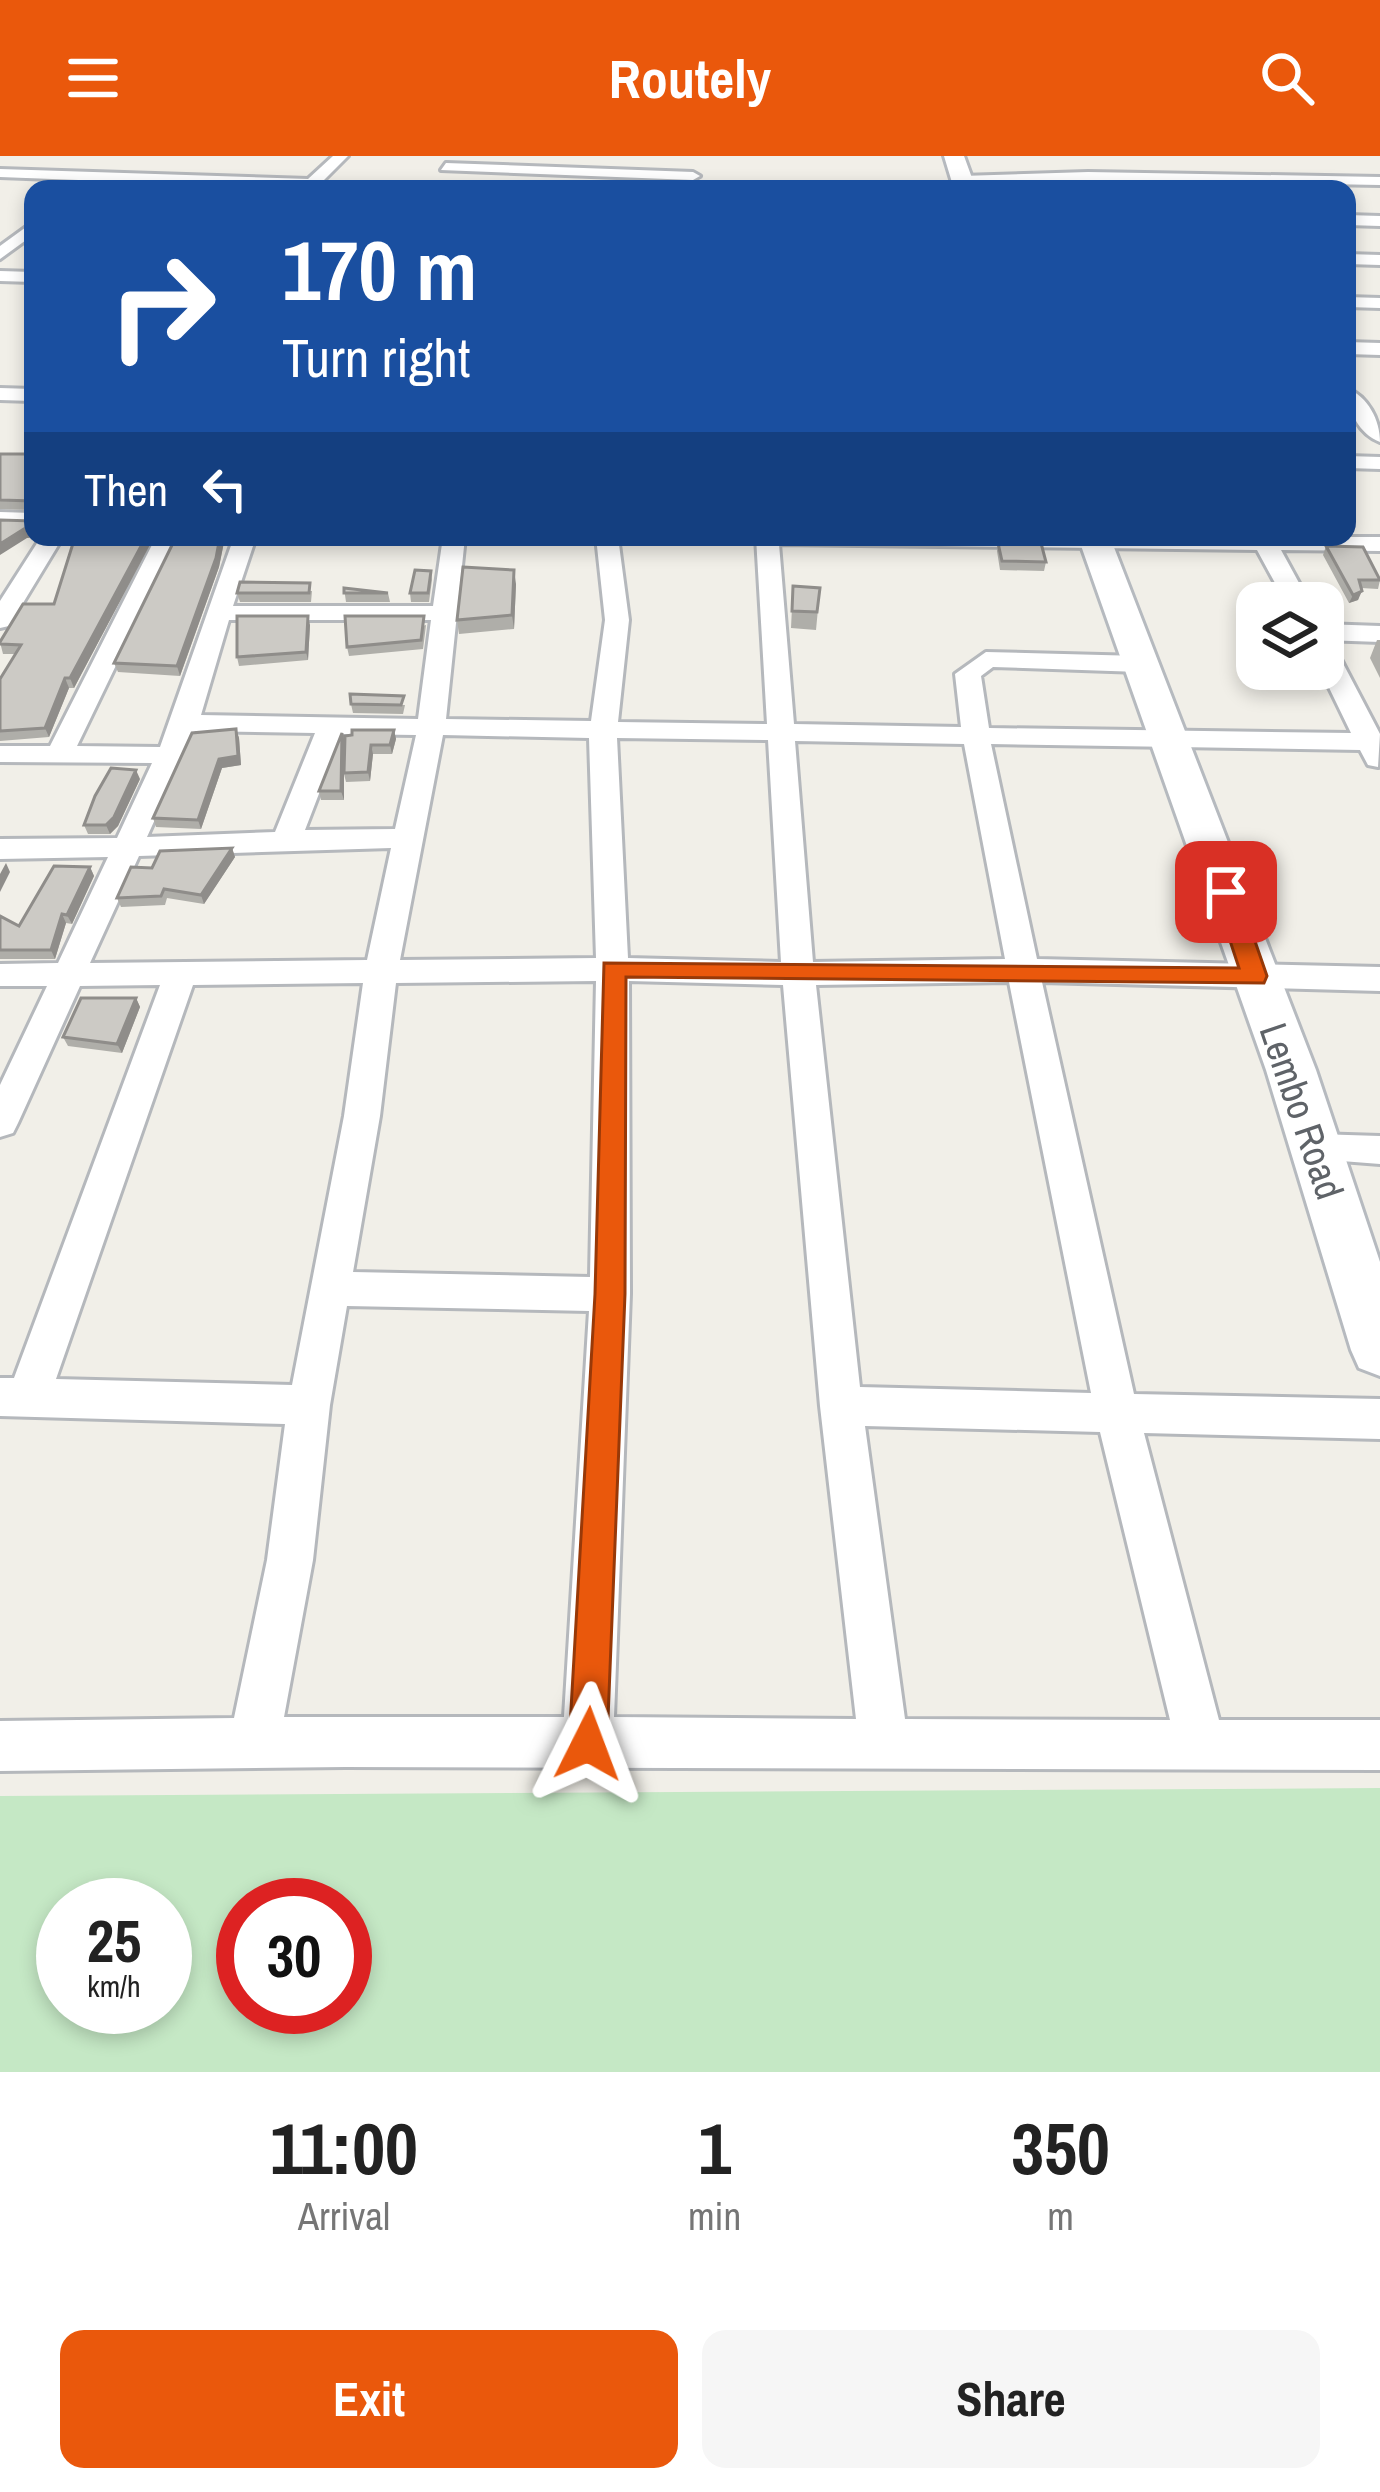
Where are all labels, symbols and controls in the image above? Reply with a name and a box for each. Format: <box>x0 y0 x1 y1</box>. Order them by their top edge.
text: Routely <box>609 42 771 115</box>
icon: menu <box>60 45 126 111</box>
icon: search <box>1254 45 1320 111</box>
text: 170 m <box>282 213 477 326</box>
icon: right <box>84 228 240 384</box>
text: Turn right <box>282 321 470 394</box>
icon: left <box>192 456 258 522</box>
text: Then <box>84 459 168 520</box>
map controls <box>1236 582 1344 690</box>
button: layers <box>1236 582 1344 690</box>
pin <box>1175 841 1277 943</box>
icon: arrive <box>1193 859 1259 925</box>
street label: Lembo Road <box>1248 1016 1356 1206</box>
position arrow <box>525 1681 651 1807</box>
speed limit sign: 30 <box>216 1878 372 2034</box>
text: 25 <box>87 1900 141 1981</box>
text: km/h <box>87 1966 141 2006</box>
text: 11:00 <box>270 2099 418 2196</box>
text: 1 <box>698 2099 731 2196</box>
text: 350 <box>1011 2099 1110 2196</box>
text: Arrival <box>298 2190 390 2242</box>
text: min <box>688 2190 741 2242</box>
text: m <box>1047 2190 1074 2242</box>
button: Exit <box>60 2330 678 2468</box>
button: Share <box>702 2330 1320 2468</box>

